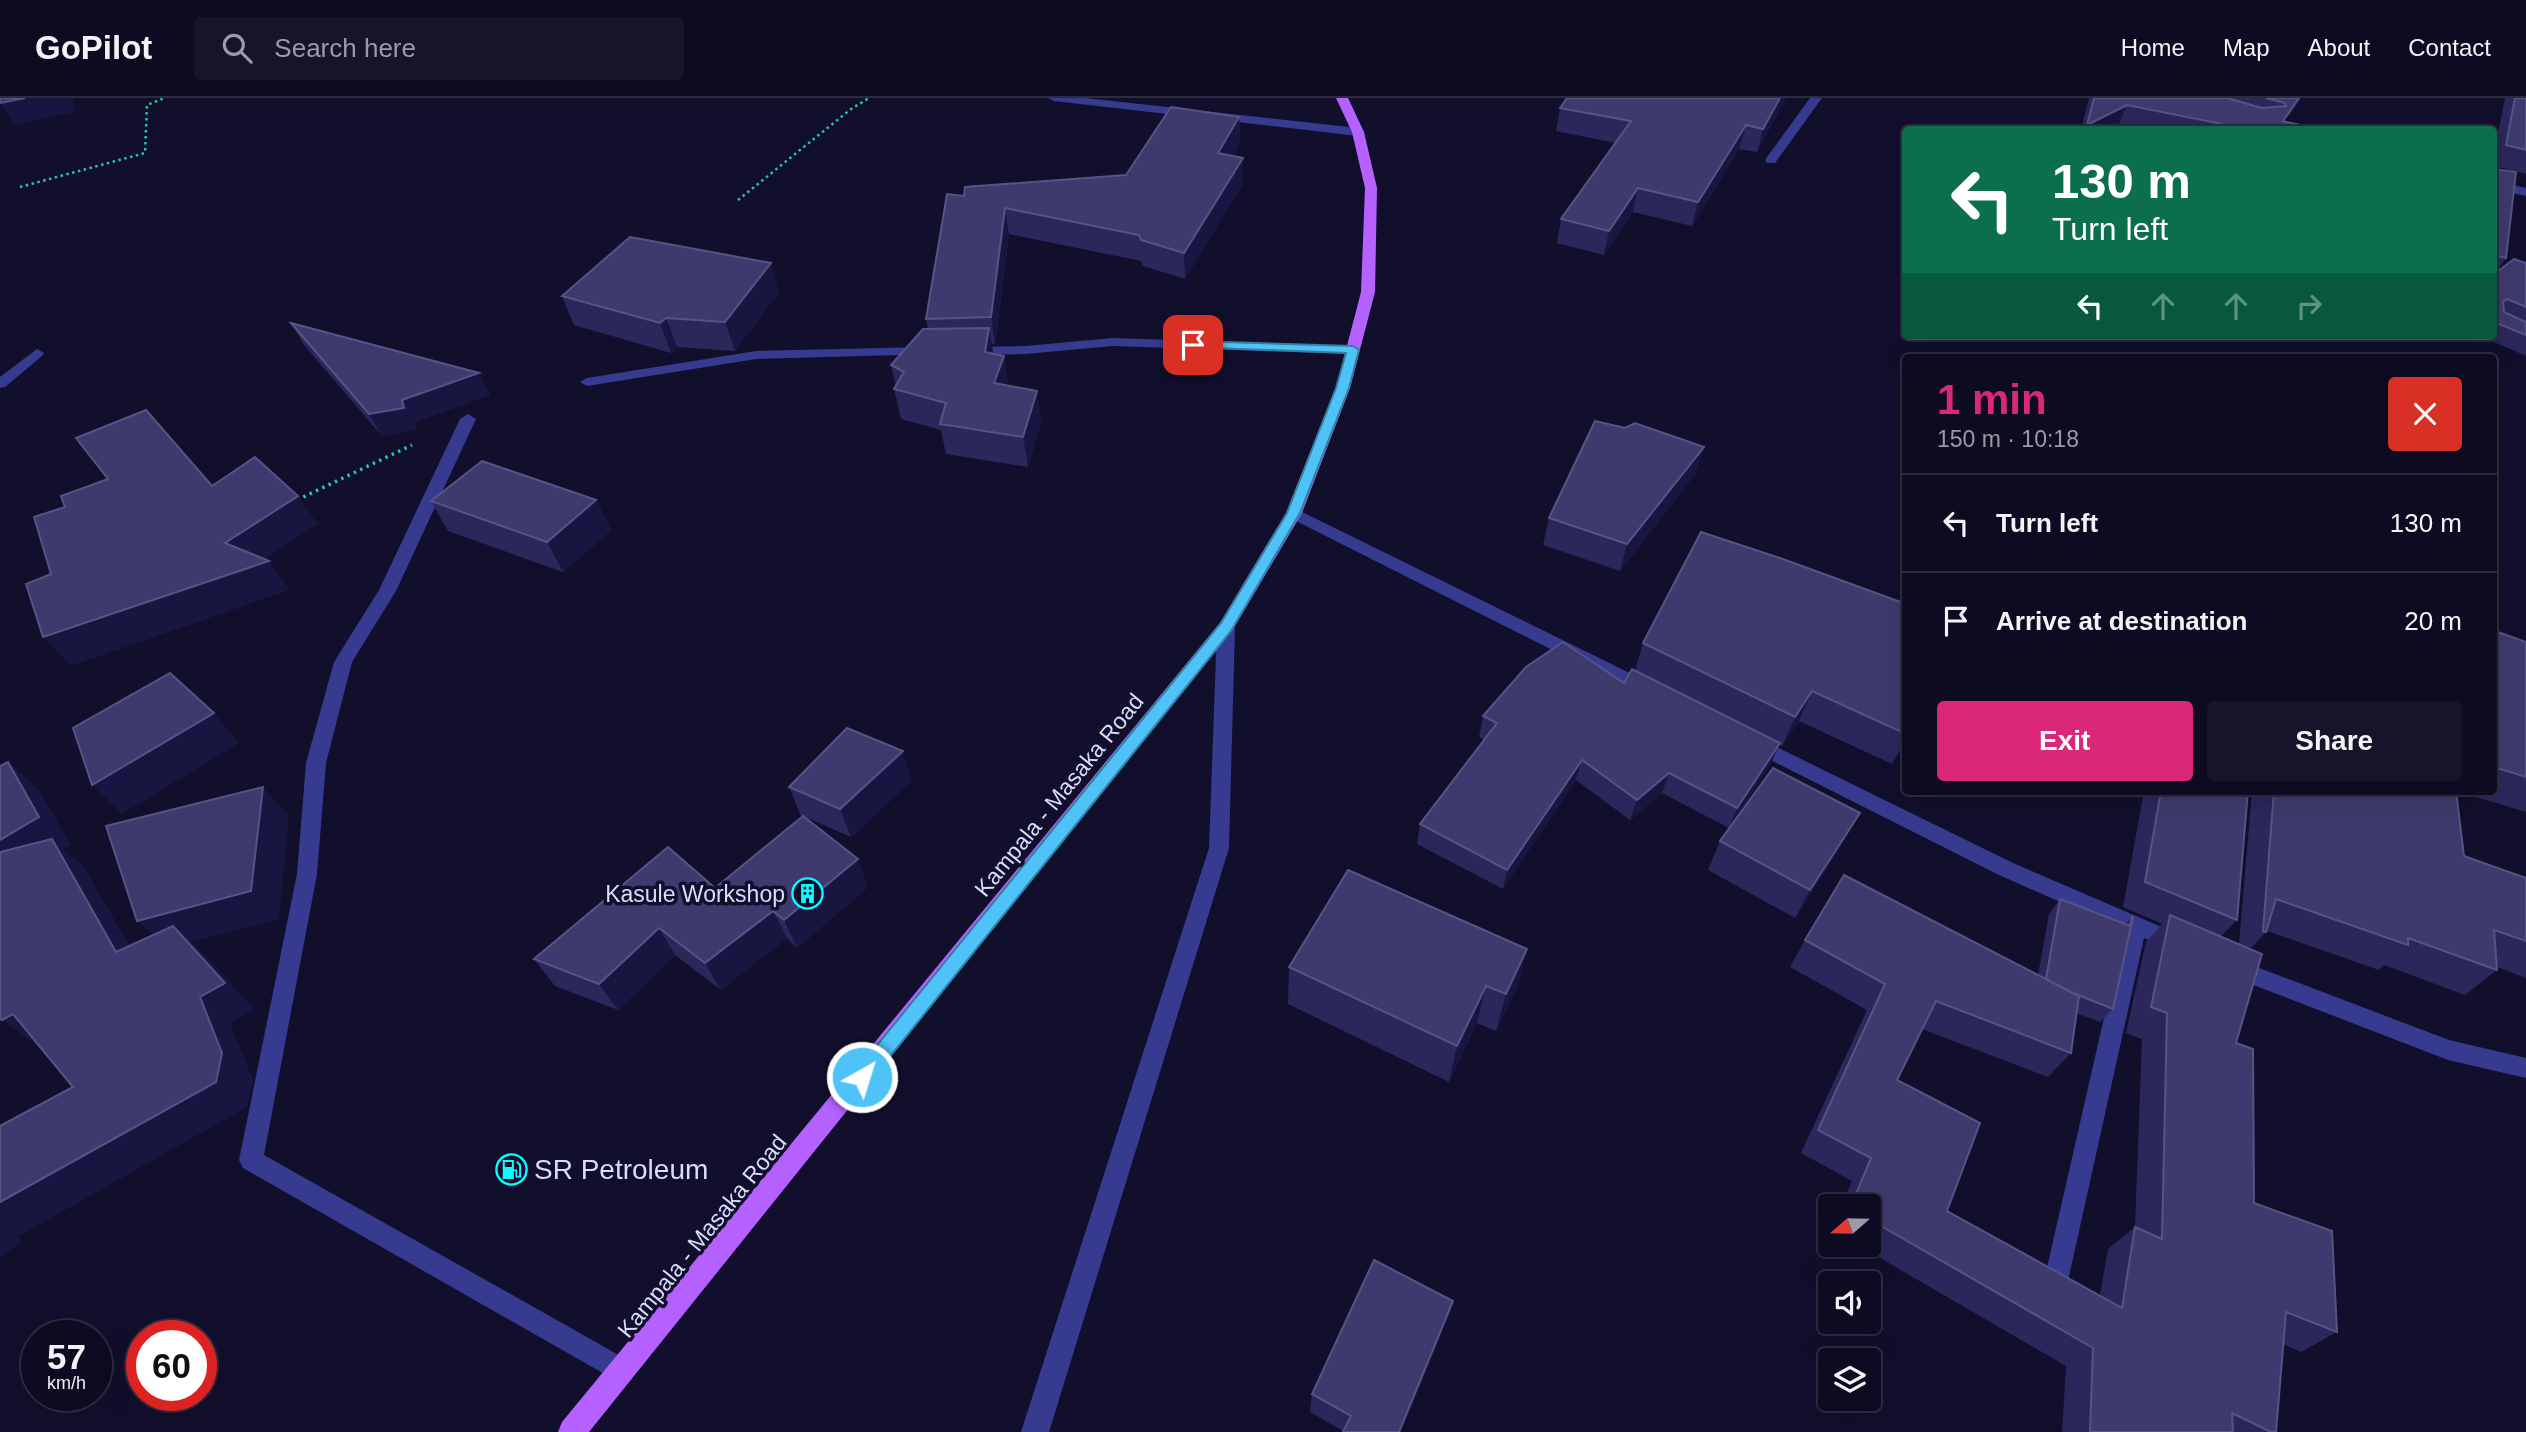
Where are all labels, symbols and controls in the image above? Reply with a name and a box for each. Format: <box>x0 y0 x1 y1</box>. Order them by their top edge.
search box <box>194 17 684 80</box>
text: GoPilot <box>35 29 152 66</box>
icon: search <box>218 29 256 67</box>
text: Search here <box>274 33 416 63</box>
text: Home <box>2121 34 2185 61</box>
text: Map <box>2223 34 2270 61</box>
text: About <box>2308 34 2370 61</box>
text: Contact <box>2408 34 2491 61</box>
icon: left <box>1937 154 2028 245</box>
text: 130 m <box>2052 154 2191 208</box>
text: Turn left <box>2052 211 2168 247</box>
icon: left <box>2071 287 2109 325</box>
icon: ahead <box>2144 287 2182 325</box>
icon: ahead <box>2217 287 2255 325</box>
icon: right <box>2290 287 2328 325</box>
pin <box>1163 315 1223 375</box>
icon: arrive <box>1174 326 1212 364</box>
text: 1 min <box>1937 376 2047 423</box>
button: close <box>2388 377 2462 451</box>
text: 150 m · 10:18 <box>1937 426 2079 452</box>
icon: left <box>1937 504 1975 542</box>
text: Turn left <box>1996 508 2098 538</box>
text: 130 m <box>2390 508 2462 538</box>
icon: arrive <box>1937 602 1975 640</box>
text: Arrive at destination <box>1996 606 2247 636</box>
text: 20 m <box>2404 606 2462 636</box>
street label: Kampala - Masaka Road <box>969 688 1149 902</box>
button: Exit <box>1937 701 2193 781</box>
button: Share <box>2207 701 2462 781</box>
building icon: Kasule Workshop <box>791 877 825 911</box>
place label: Kasule Workshop <box>605 881 785 907</box>
position arrow <box>825 1040 899 1114</box>
street label: Kampala - Masaka Road <box>612 1129 792 1343</box>
fuel station icon: SR Petroleum <box>494 1152 528 1186</box>
place label: SR Petroleum <box>534 1154 708 1185</box>
north arrow <box>1818 1194 1881 1256</box>
map controls <box>1818 1194 1881 1411</box>
button: sound <box>1818 1271 1881 1334</box>
speed limit sign: 60 <box>126 1320 217 1411</box>
text: 57 <box>47 1337 86 1376</box>
button: layers <box>1818 1348 1881 1411</box>
text: km/h <box>47 1373 86 1393</box>

